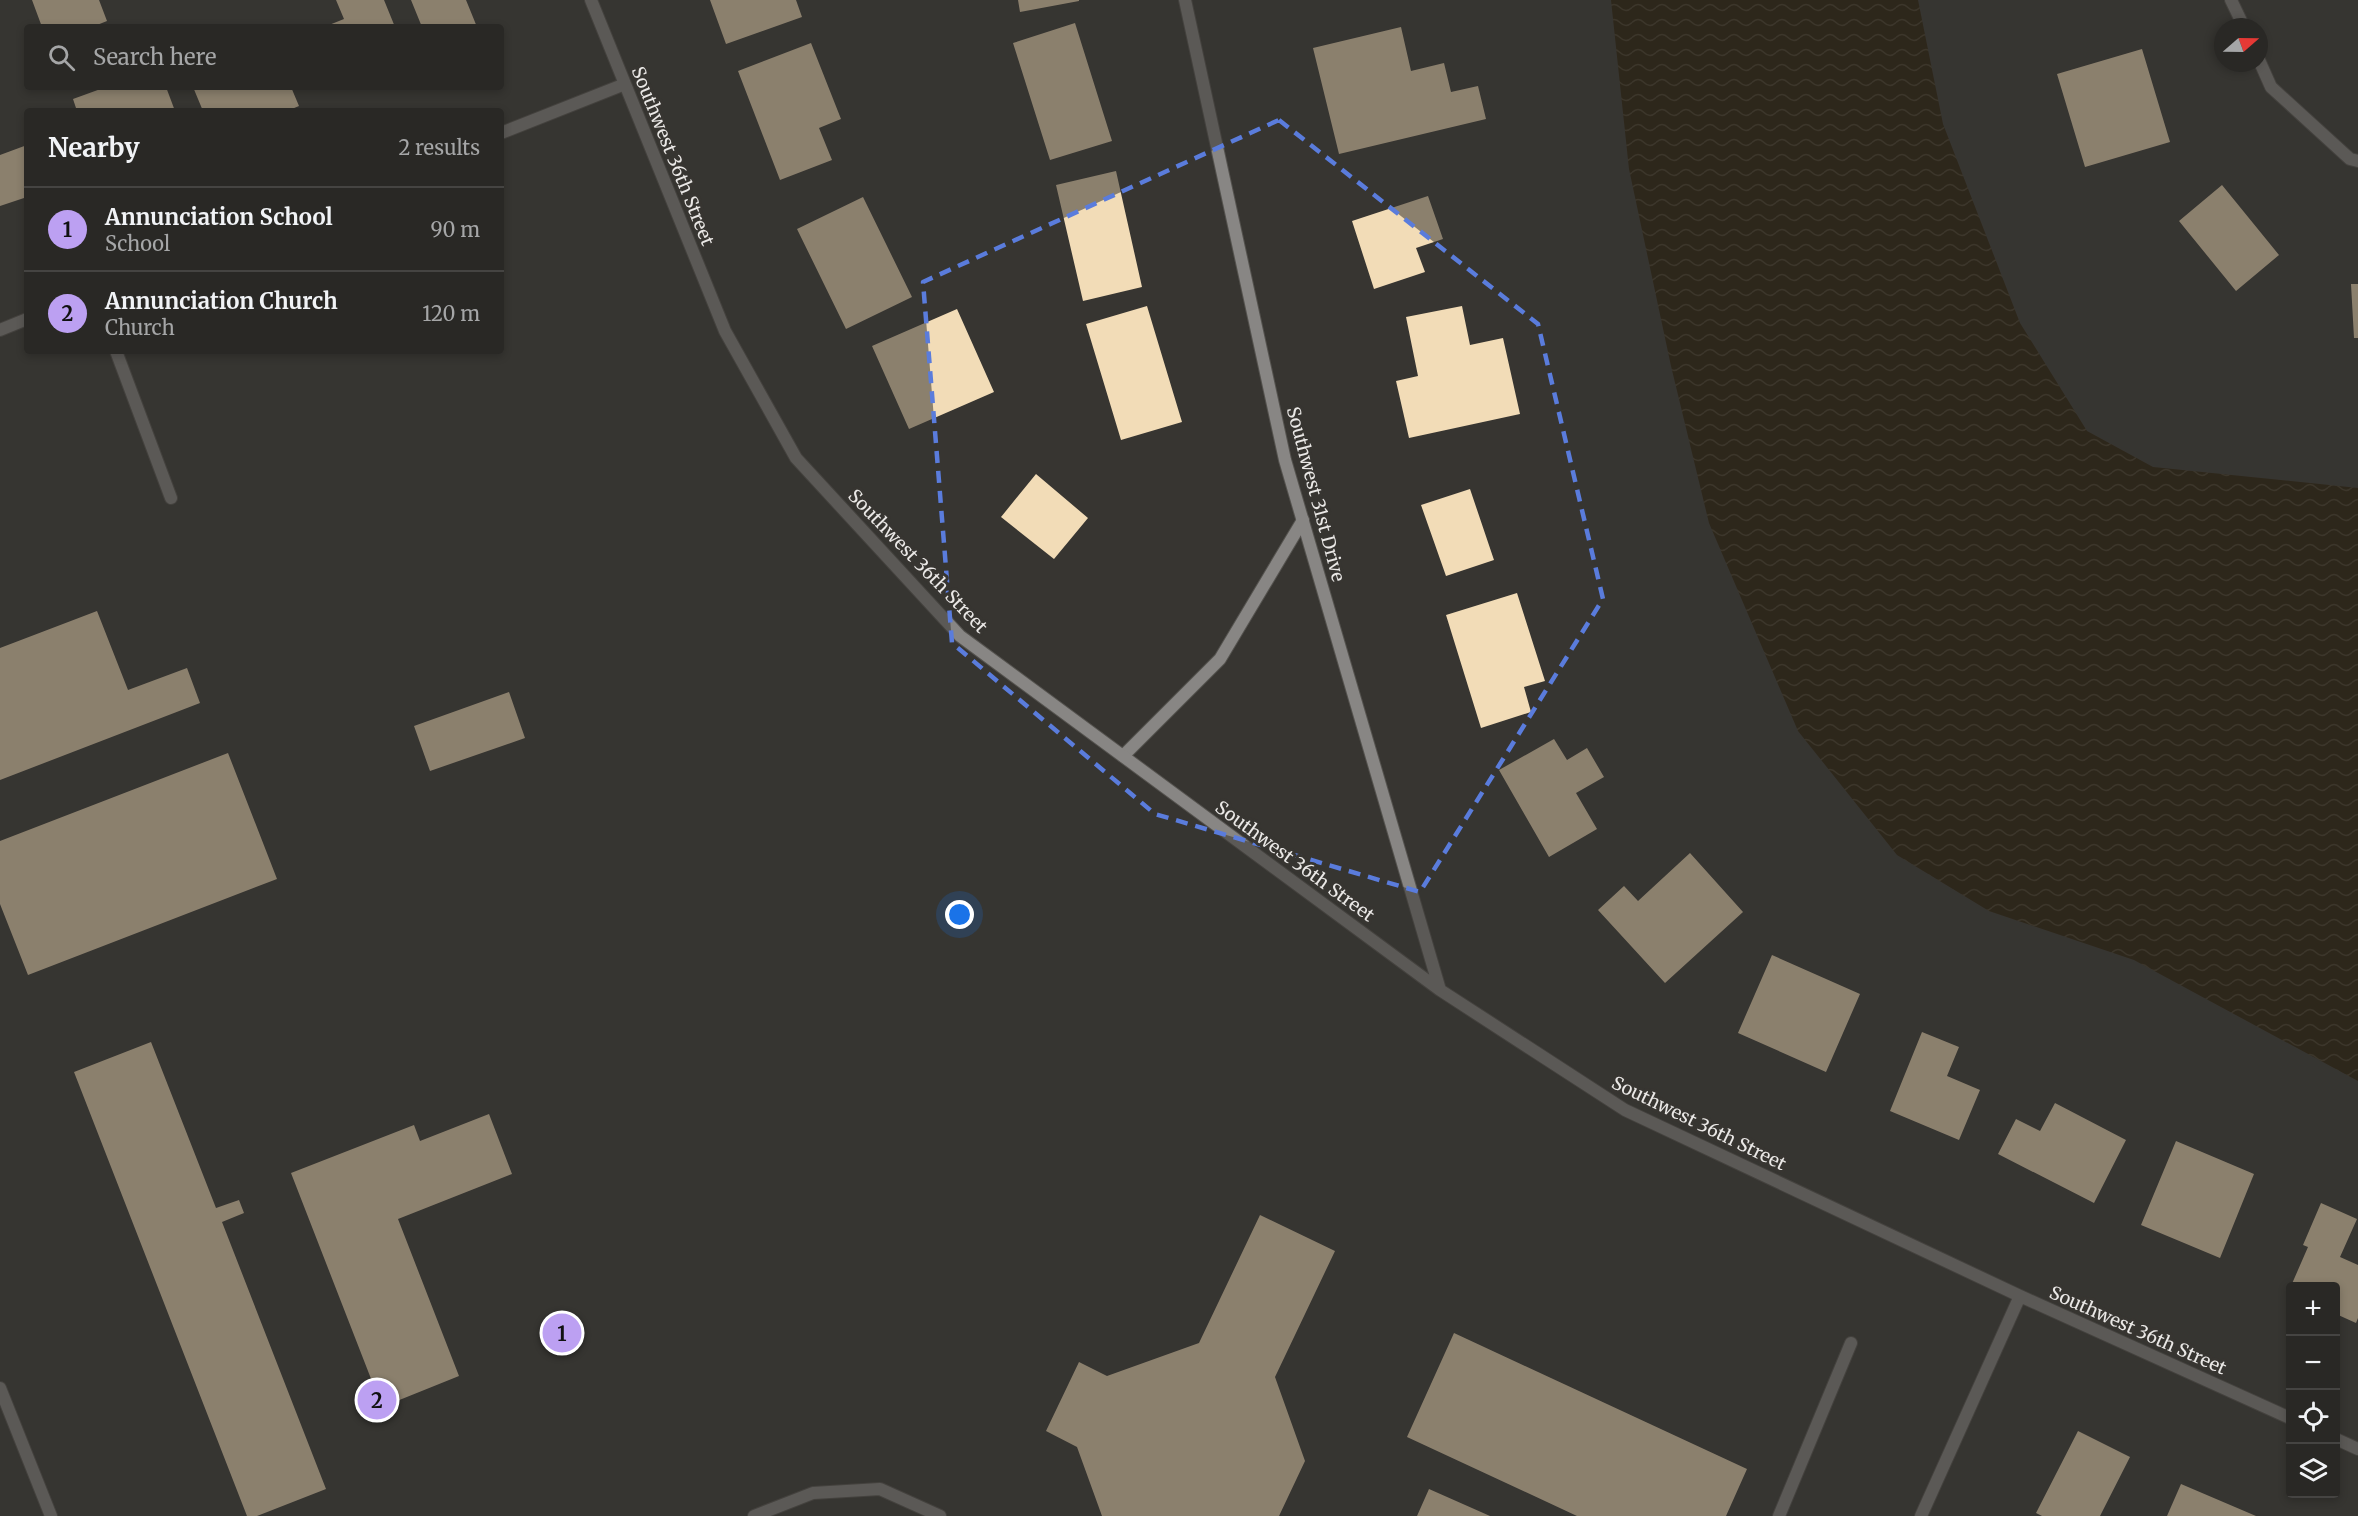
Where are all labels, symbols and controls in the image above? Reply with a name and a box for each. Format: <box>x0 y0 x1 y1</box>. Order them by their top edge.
north arrow <box>2214 18 2268 72</box>
search box <box>24 24 504 90</box>
icon: search <box>45 41 78 74</box>
text: Search here <box>93 43 216 71</box>
street label: Southwest 36th Street <box>627 63 719 249</box>
text: Nearby <box>48 131 140 164</box>
text: 2 results <box>398 135 480 160</box>
text: Annunciation School <box>105 203 333 231</box>
text: 1 <box>63 217 72 242</box>
text: 90 m <box>430 217 480 242</box>
text: School <box>105 231 170 256</box>
text: Annunciation Church <box>105 287 338 315</box>
text: 2 <box>62 301 73 326</box>
text: 120 m <box>422 301 480 326</box>
text: Church <box>105 315 175 340</box>
street label: Southwest 31st Drive <box>1282 404 1350 584</box>
street label: Southwest 36th Street <box>843 484 993 638</box>
street label: Southwest 36th Street <box>1211 796 1379 926</box>
your location <box>945 900 974 929</box>
street label: Southwest 36th Street <box>1608 1071 1790 1175</box>
street label: Southwest 36th Street <box>2046 1281 2230 1379</box>
map controls <box>2286 1282 2340 1498</box>
button: + <box>2286 1282 2340 1336</box>
pin: 1 <box>542 1310 582 1356</box>
button: − <box>2286 1336 2340 1390</box>
pin: 2 <box>358 1378 397 1422</box>
button: locate <box>2286 1390 2340 1444</box>
button: layers <box>2286 1444 2340 1498</box>

